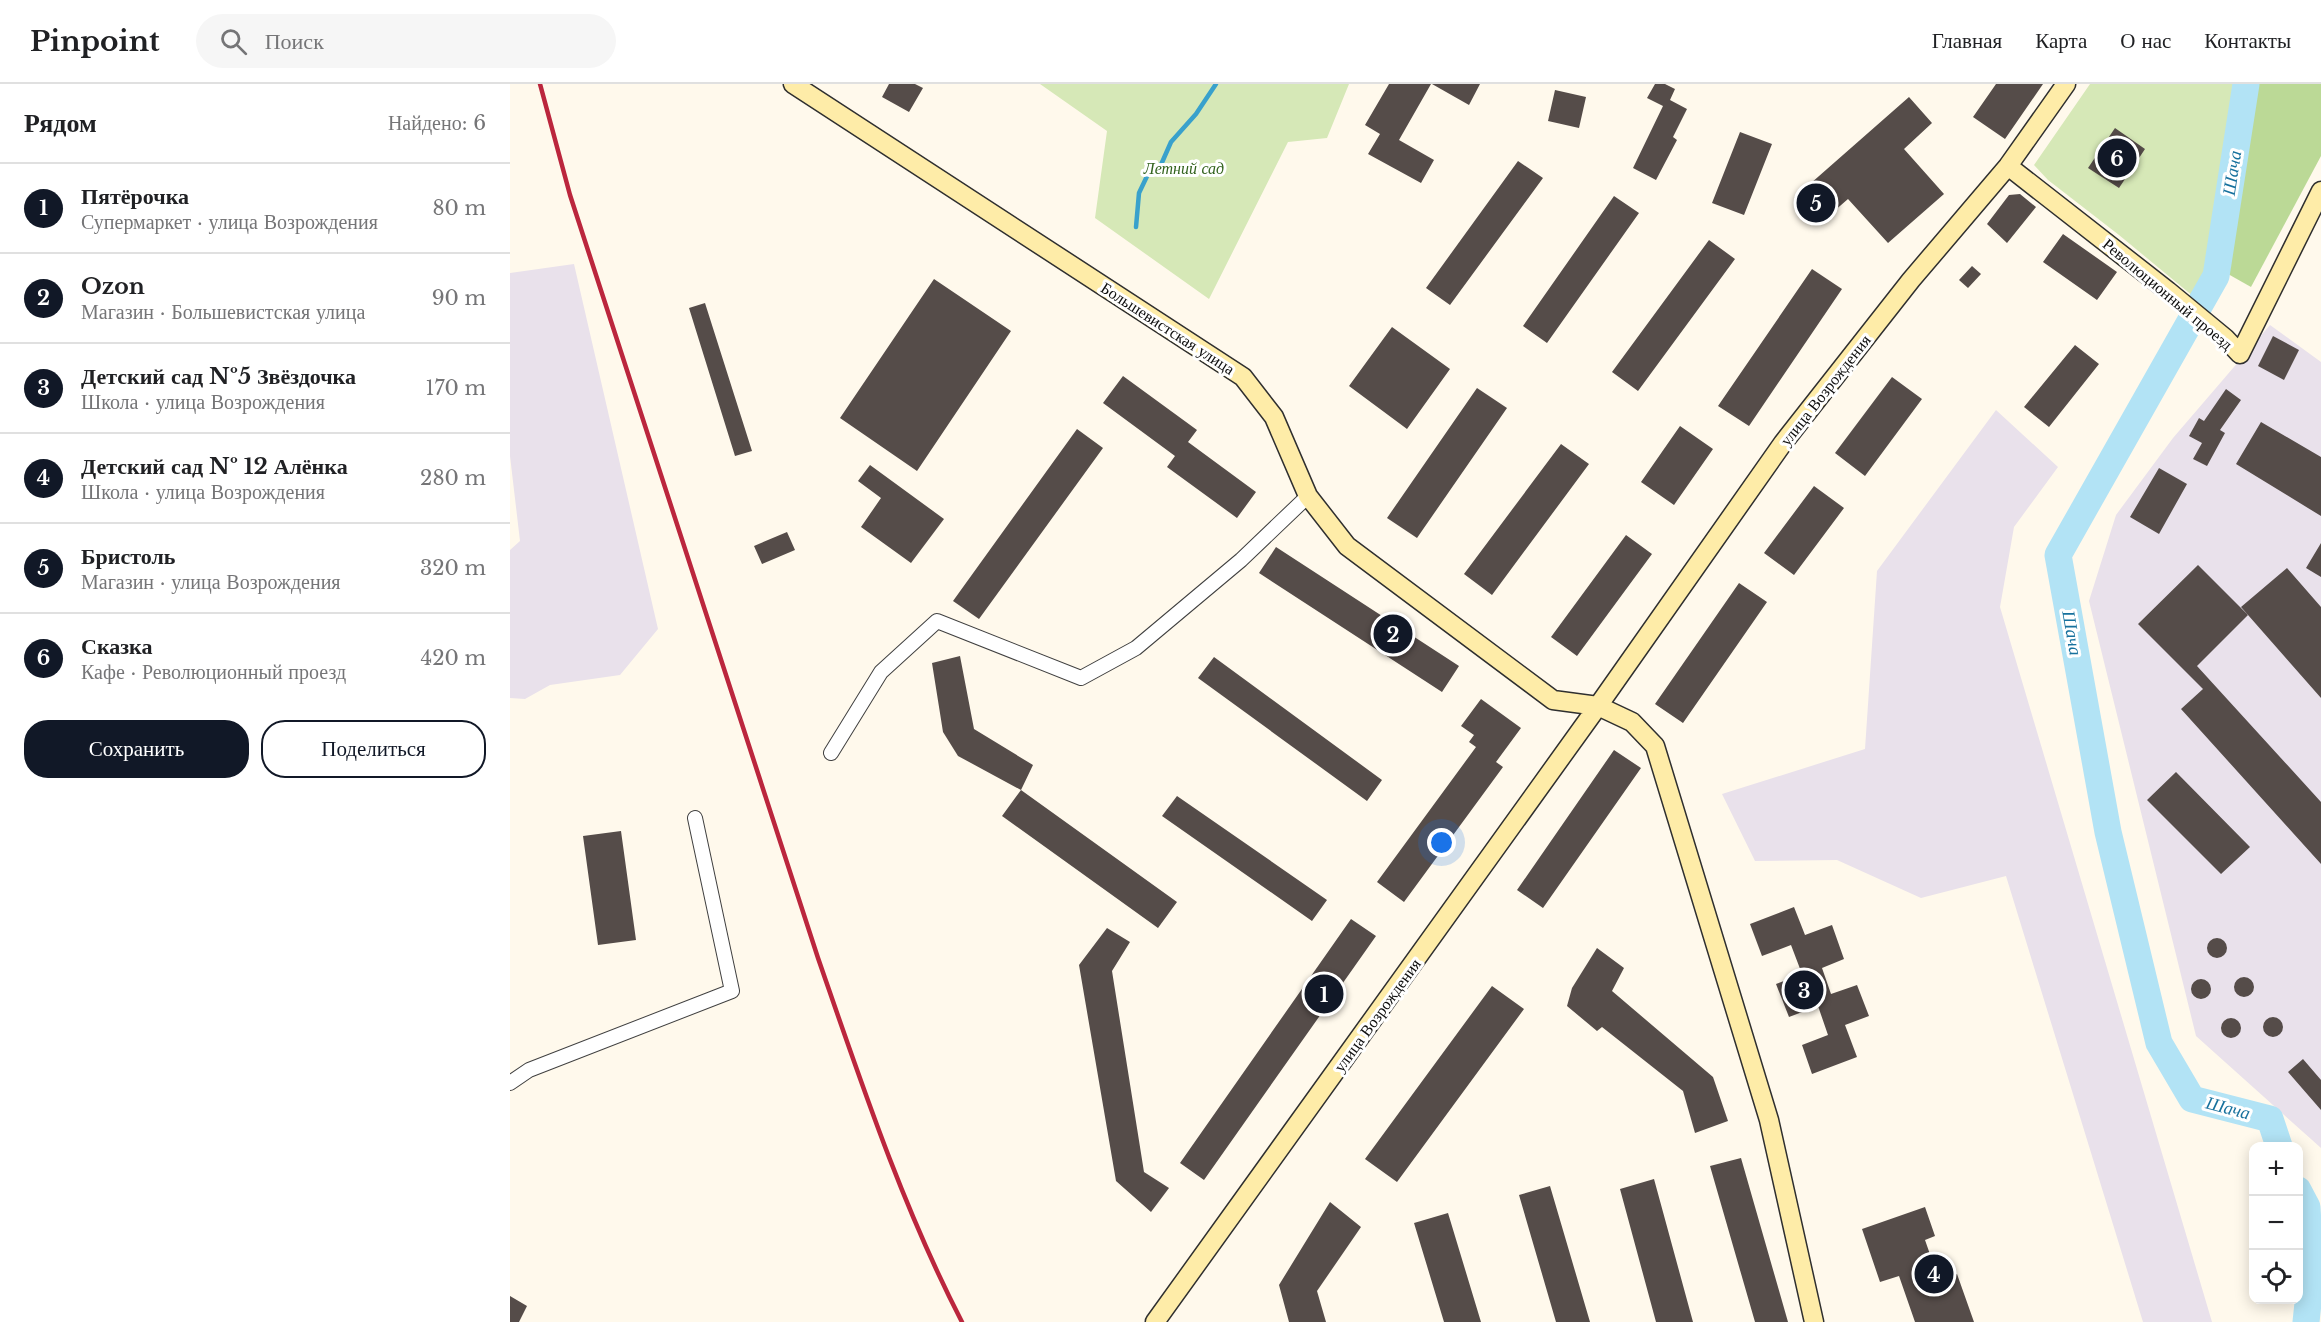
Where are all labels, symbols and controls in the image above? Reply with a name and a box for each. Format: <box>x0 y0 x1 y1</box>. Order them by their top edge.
search box <box>196 14 616 68</box>
text: Pinpoint <box>30 24 160 59</box>
icon: search <box>217 25 250 58</box>
text: Поиск <box>265 28 324 55</box>
text: Главная <box>1932 28 2002 54</box>
text: Карта <box>2035 28 2087 54</box>
text: О нас <box>2120 28 2171 54</box>
text: Контакты <box>2204 28 2291 54</box>
text: Рядом <box>24 107 97 139</box>
text: Найдено: 6 <box>388 111 486 135</box>
pin: 6 <box>2098 136 2136 181</box>
water label: Шача <box>2217 149 2246 198</box>
park label: Летний сад <box>1143 158 1224 178</box>
pin: 5 <box>1796 180 1836 226</box>
text: Пятёрочка <box>81 183 189 210</box>
text: 1 <box>39 196 48 220</box>
text: 80 m <box>432 196 486 220</box>
text: Супермаркет · улица Возрождения <box>81 210 378 234</box>
street label: Революционный проезд <box>2099 234 2237 354</box>
text: Ozon <box>81 273 145 300</box>
street label: Большевистская улица <box>1097 277 1239 379</box>
text: 2 <box>37 286 50 310</box>
text: 90 m <box>432 286 486 310</box>
text: Магазин · Большевистская улица <box>81 300 365 324</box>
street label: улица Возрождения <box>1775 330 1875 450</box>
text: Детский сад №5 Звёздочка <box>81 363 356 390</box>
text: 3 <box>37 376 50 400</box>
text: 170 m <box>426 376 486 400</box>
text: Школа · улица Возрождения <box>81 390 325 414</box>
text: Детский сад № 12 Алёнка <box>81 453 348 480</box>
text: 4 <box>37 466 50 490</box>
text: 280 m <box>420 466 486 490</box>
text: Школа · улица Возрождения <box>81 480 325 504</box>
text: Бристоль <box>81 543 175 570</box>
text: 5 <box>38 556 49 580</box>
text: 320 m <box>420 556 486 580</box>
text: Магазин · улица Возрождения <box>81 570 341 594</box>
water label: Шача <box>2057 608 2087 657</box>
pin: 2 <box>1374 612 1412 656</box>
text: Сказка <box>81 633 152 660</box>
text: 6 <box>37 646 50 670</box>
text: 420 m <box>421 646 486 670</box>
text: Кафе · Революционный проезд <box>81 660 346 684</box>
button: Сохранить <box>24 720 249 778</box>
button: Поделиться <box>261 720 486 778</box>
your location <box>1427 828 1456 857</box>
street label: улица Возрождения <box>1329 954 1425 1076</box>
pin: 3 <box>1784 968 1824 1012</box>
pin: 1 <box>1304 972 1344 1016</box>
water label: Шача <box>2202 1091 2253 1124</box>
map controls <box>2249 1142 2303 1304</box>
button: + <box>2249 1142 2303 1196</box>
button: − <box>2249 1196 2303 1250</box>
button: locate <box>2249 1250 2303 1304</box>
pin: 4 <box>1914 1252 1954 1296</box>

